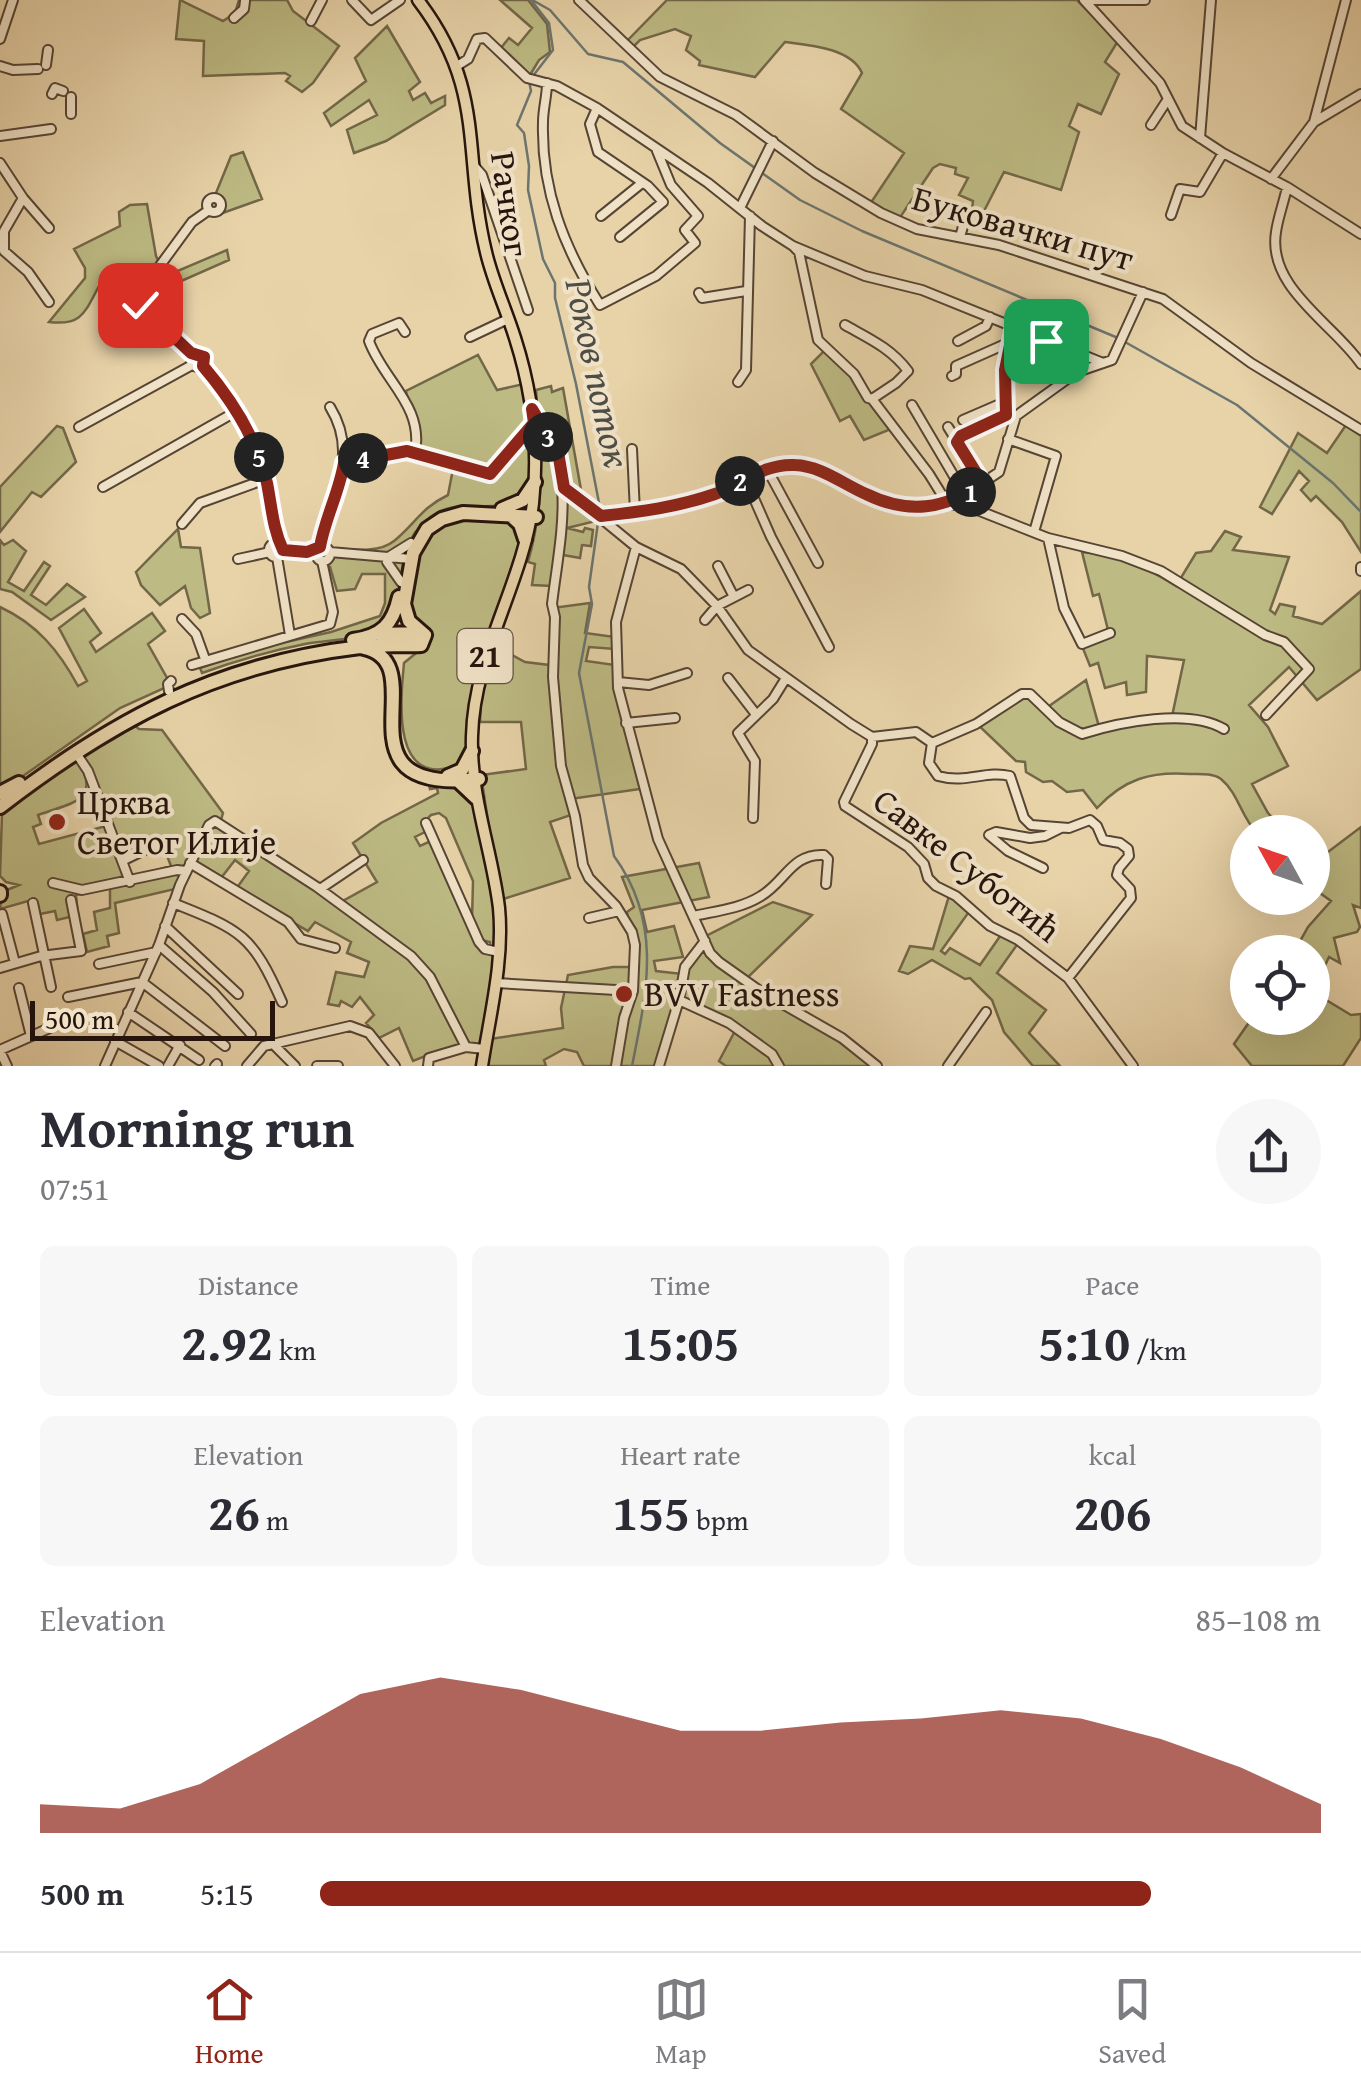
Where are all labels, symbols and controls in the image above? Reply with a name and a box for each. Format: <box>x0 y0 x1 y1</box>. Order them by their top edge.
street label: Рачког <box>478 148 543 260</box>
street label: Буковачки пут <box>907 172 1140 283</box>
pin <box>98 263 183 348</box>
water label: Роков поток <box>551 272 646 473</box>
icon: check <box>113 278 168 333</box>
pin <box>1004 299 1089 384</box>
icon: arrive <box>1019 314 1074 369</box>
pin: 3 <box>523 412 573 462</box>
text: 3 <box>541 416 555 457</box>
pin: 5 <box>234 432 284 482</box>
pin: 4 <box>338 433 388 483</box>
text: 5 <box>252 436 266 477</box>
text: 4 <box>356 437 370 478</box>
pin: 2 <box>715 456 765 506</box>
text: 2 <box>733 460 747 501</box>
pin: 1 <box>946 467 996 517</box>
text: 1 <box>964 471 978 512</box>
road number: 21 <box>458 629 512 683</box>
street label: Савке Суботић <box>863 775 1072 954</box>
place label: Црква Светог Илије <box>77 776 276 867</box>
marker: Црква Светог Илије <box>46 811 68 833</box>
north arrow <box>1230 815 1330 915</box>
map controls <box>1230 815 1330 1035</box>
button: locate <box>1230 935 1330 1035</box>
place label: BVV Fastness <box>644 968 840 1019</box>
marker: BVV Fastness <box>613 983 635 1005</box>
scale bar <box>30 996 275 1040</box>
text: 500 m <box>45 998 114 1039</box>
text: Morning run <box>40 1087 354 1167</box>
button: share <box>1216 1099 1321 1204</box>
text: 07:51 <box>40 1165 109 1212</box>
text: Distance <box>198 1264 299 1305</box>
text: Time <box>651 1264 710 1305</box>
text: Pace <box>1086 1264 1139 1305</box>
text: 2.92 <box>181 1305 273 1378</box>
text: 15:05 <box>622 1305 739 1378</box>
text: 5:10 <box>1038 1305 1130 1378</box>
text: km <box>273 1329 316 1370</box>
text: /km <box>1130 1329 1187 1370</box>
text: Elevation <box>194 1434 303 1475</box>
text: Heart rate <box>620 1434 741 1475</box>
text: kcal <box>1089 1434 1136 1475</box>
text: 26 <box>208 1475 260 1548</box>
text: 155 <box>612 1475 690 1548</box>
text: 206 <box>1074 1475 1151 1548</box>
text: m <box>260 1499 289 1540</box>
text: bpm <box>690 1499 749 1540</box>
text: Elevation <box>40 1596 165 1643</box>
text: 85–108 m <box>1196 1596 1321 1643</box>
text: 500 m <box>40 1870 124 1917</box>
text: 5:15 <box>200 1870 254 1917</box>
tab: Home <box>195 1972 264 2073</box>
tab: Map <box>654 1972 709 2073</box>
tab: Saved <box>1098 1972 1166 2073</box>

